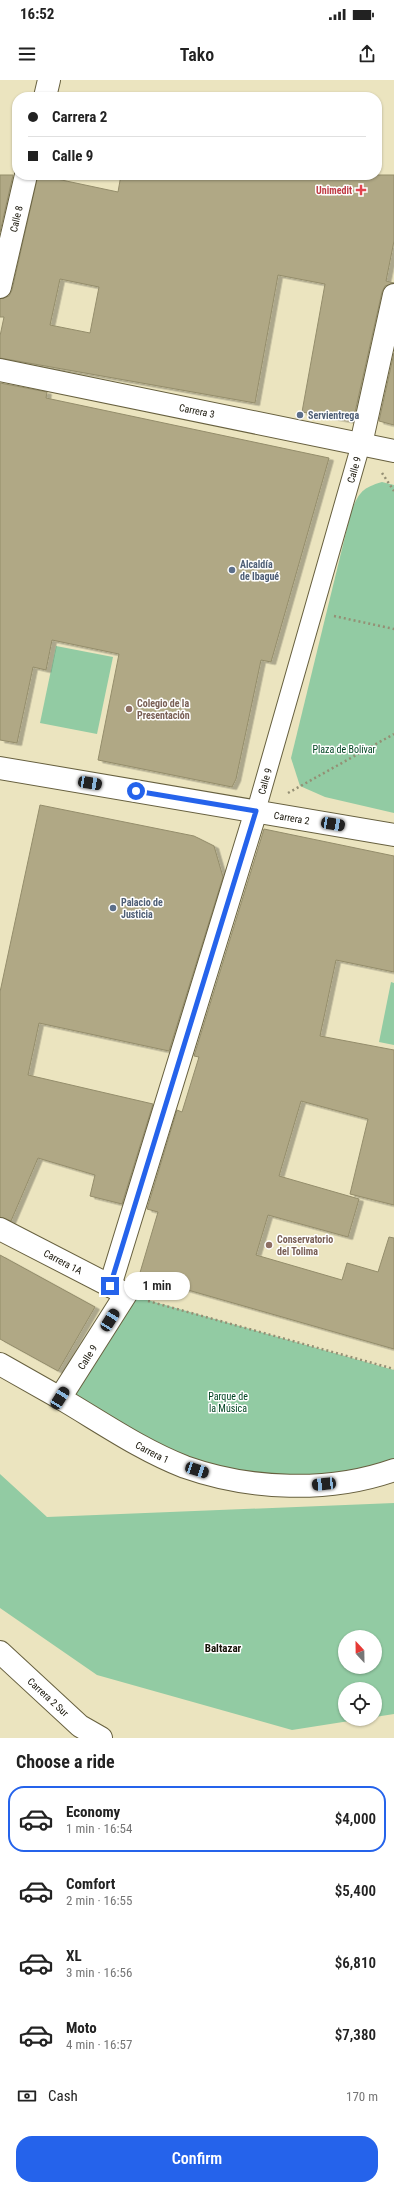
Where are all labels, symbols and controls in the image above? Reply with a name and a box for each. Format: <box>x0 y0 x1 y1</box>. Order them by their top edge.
text: 16:52 <box>20 5 54 23</box>
icon: menu <box>16 43 38 65</box>
icon: share <box>356 43 378 65</box>
text: Tako <box>180 44 214 65</box>
text: Carrera 2 <box>52 108 107 126</box>
text: Calle 9 <box>52 147 93 165</box>
marker: Unimedit <box>355 184 367 196</box>
place label: Unimedit <box>316 185 352 196</box>
street label: Calle 8 <box>8 204 25 233</box>
street label: Carrera 3 <box>178 402 216 420</box>
marker: Servientrega <box>295 410 305 420</box>
place label: Servientrega <box>308 410 359 421</box>
street label: Calle 9 <box>345 455 363 484</box>
place label: Alcaldía de Ibagué <box>240 559 279 582</box>
marker: Alcaldía de Ibagué <box>227 565 237 575</box>
place label: Colegio de la Presentación <box>137 698 190 721</box>
marker: Colegio de la Presentación <box>124 704 134 714</box>
park label: Plaza de Bolívar <box>312 744 376 755</box>
street label: Calle 9 <box>256 767 274 796</box>
car <box>77 775 103 791</box>
route start <box>127 782 145 800</box>
street label: Carrera 2 <box>273 810 310 827</box>
car <box>320 816 346 832</box>
place label: Palacio de Justicia <box>121 897 163 920</box>
marker: Palacio de Justicia <box>108 903 118 913</box>
place label: Conservatorio del Tolima <box>277 1234 333 1257</box>
marker: Conservatorio del Tolima <box>264 1240 274 1250</box>
street label: Carrera 1A <box>42 1248 84 1277</box>
callout: 1 min <box>124 1272 190 1300</box>
route end <box>101 1277 119 1295</box>
text: 1 min <box>143 1278 171 1293</box>
car <box>99 1307 121 1333</box>
street label: Calle 9 <box>76 1343 99 1372</box>
car <box>49 1385 71 1411</box>
park label: Parque de la Música <box>208 1391 248 1414</box>
street label: Carrera 1 <box>134 1439 171 1466</box>
car <box>184 1461 210 1479</box>
car <box>311 1477 337 1491</box>
north arrow <box>338 1630 382 1674</box>
map controls <box>338 1630 382 1726</box>
district label: Baltazar <box>205 1642 242 1655</box>
street label: Carrera 2 Sur <box>25 1676 71 1719</box>
button: locate <box>338 1682 382 1726</box>
text: Choose a ride <box>16 1751 115 1772</box>
icon: car <box>18 1801 54 1837</box>
text: Economy <box>66 1803 120 1821</box>
text: $4,000 <box>335 1810 376 1828</box>
text: 1 min · 16:54 <box>66 1821 132 1836</box>
icon: car <box>18 1873 54 1909</box>
text: Comfort <box>66 1875 115 1893</box>
text: $5,400 <box>335 1882 376 1900</box>
text: 2 min · 16:55 <box>66 1893 132 1908</box>
icon: car <box>18 1945 54 1981</box>
text: XL <box>66 1947 82 1965</box>
text: $6,810 <box>335 1954 376 1972</box>
text: 3 min · 16:56 <box>66 1965 132 1980</box>
icon: car <box>18 2017 54 2053</box>
text: Moto <box>66 2019 97 2037</box>
text: $7,380 <box>335 2026 376 2044</box>
text: 4 min · 16:57 <box>66 2037 132 2052</box>
icon: cash <box>16 2085 38 2107</box>
text: Cash <box>48 2087 78 2105</box>
text: 170 m <box>346 2089 378 2104</box>
button: Confirm <box>16 2136 378 2182</box>

